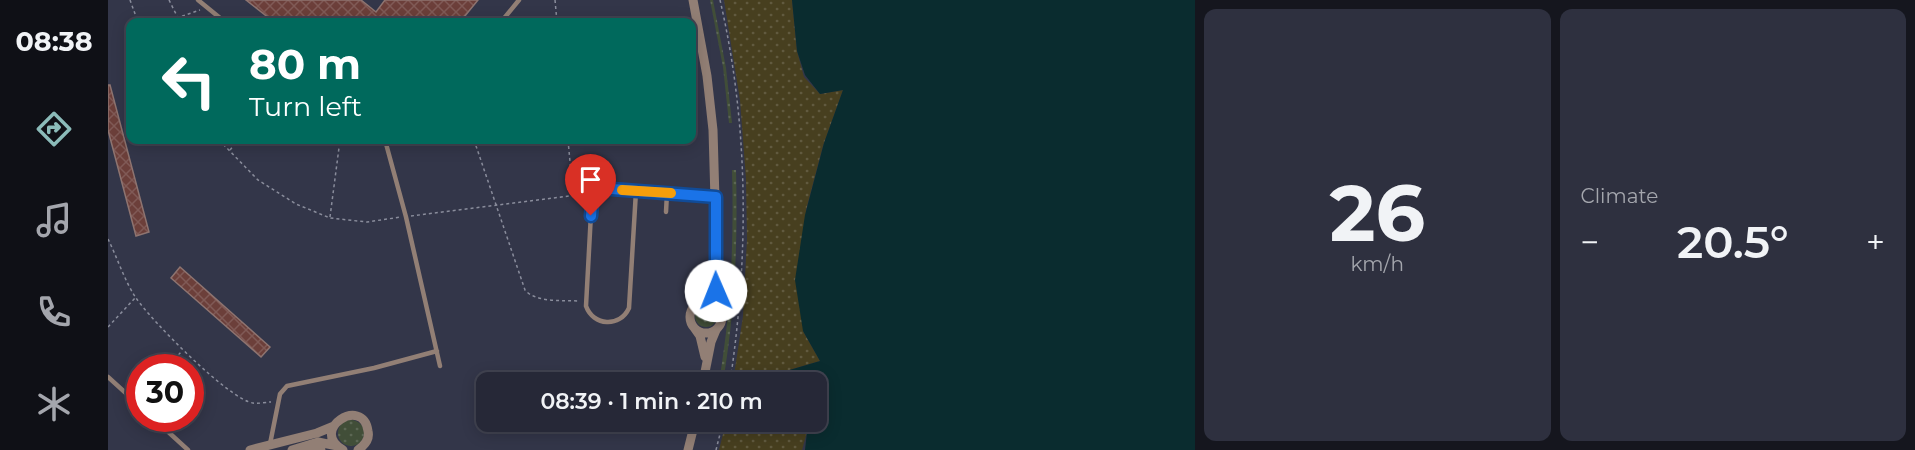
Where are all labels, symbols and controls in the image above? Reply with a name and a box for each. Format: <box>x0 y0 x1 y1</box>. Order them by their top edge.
text: 08:38 <box>15 25 93 58</box>
text: 80 m <box>249 38 361 90</box>
icon: left <box>150 42 228 120</box>
text: Turn left <box>249 90 362 123</box>
icon: directions <box>33 108 75 150</box>
pin <box>565 154 616 216</box>
icon: arrive <box>574 163 607 196</box>
text: 26 <box>1329 165 1425 261</box>
text: Climate <box>1581 184 1658 208</box>
icon: music <box>33 199 75 241</box>
text: 20.5° <box>1677 214 1789 269</box>
text: − <box>1581 222 1599 262</box>
text: + <box>1866 222 1885 262</box>
text: km/h <box>1351 252 1404 276</box>
position arrow <box>684 259 748 323</box>
icon: phone <box>33 291 75 333</box>
speed limit sign: 30 <box>126 354 204 432</box>
icon: climate <box>33 383 75 425</box>
text: 08:39 · 1 min · 210 m <box>540 388 763 415</box>

